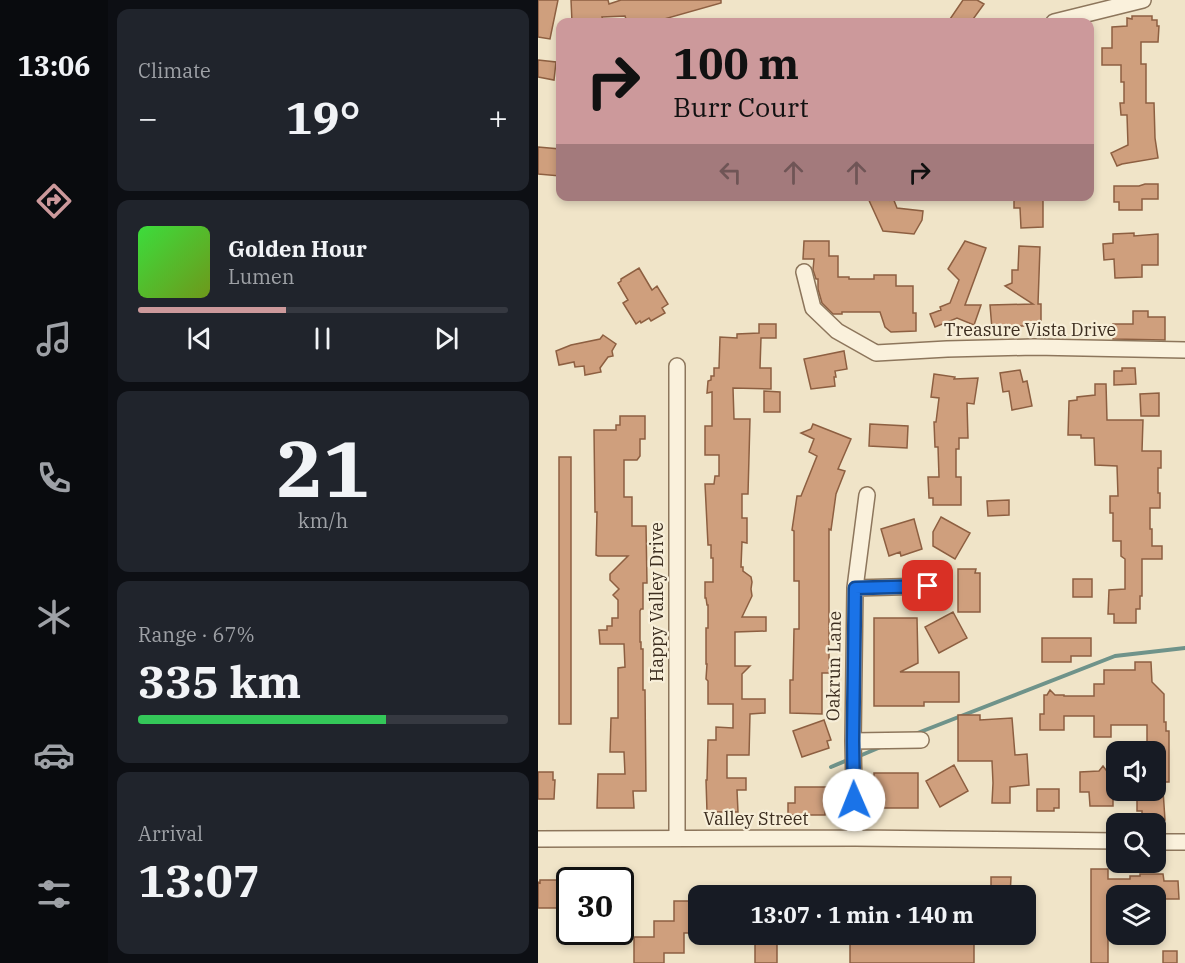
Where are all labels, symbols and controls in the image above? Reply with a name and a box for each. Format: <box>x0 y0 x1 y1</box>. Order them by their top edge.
text: 100 m <box>673 36 799 91</box>
icon: right <box>574 42 652 120</box>
text: 13:06 <box>18 48 90 83</box>
text: Climate <box>138 57 211 84</box>
text: 19° <box>285 88 361 146</box>
text: Burr Court <box>673 89 809 124</box>
text: − <box>138 96 158 139</box>
text: + <box>488 96 508 139</box>
icon: left <box>714 156 747 189</box>
icon: ahead <box>777 156 810 189</box>
icon: ahead <box>840 156 873 189</box>
icon: right <box>903 156 936 189</box>
icon: directions <box>33 180 75 222</box>
text: Golden Hour <box>228 234 367 263</box>
text: Lumen <box>228 263 295 290</box>
icon: music <box>33 318 75 360</box>
street label: Treasure Vista Drive <box>944 318 1116 341</box>
icon: previous <box>183 322 216 355</box>
icon: pause <box>306 322 339 355</box>
icon: next <box>430 322 463 355</box>
text: 21 <box>276 417 370 518</box>
icon: phone <box>33 457 75 499</box>
text: km/h <box>298 507 348 534</box>
street label: Happy Valley Drive <box>645 522 668 682</box>
pin <box>902 560 953 611</box>
icon: arrive <box>911 569 944 602</box>
icon: climate <box>33 596 75 638</box>
street label: Oakrun Lane <box>821 611 846 721</box>
text: Range · 67% <box>138 621 255 648</box>
text: 335 km <box>138 652 301 710</box>
icon: car <box>33 734 75 776</box>
map controls <box>1106 741 1166 945</box>
button: sound <box>1106 741 1166 801</box>
position arrow <box>822 768 886 832</box>
street label: Valley Street <box>703 807 809 830</box>
button: search <box>1106 813 1166 873</box>
text: Arrival <box>138 820 203 847</box>
text: 13:07 <box>138 851 260 909</box>
speed limit sign: 30 <box>556 867 634 945</box>
icon: filters <box>33 873 75 915</box>
button: layers <box>1106 885 1166 945</box>
text: 13:07 · 1 min · 140 m <box>750 900 974 929</box>

